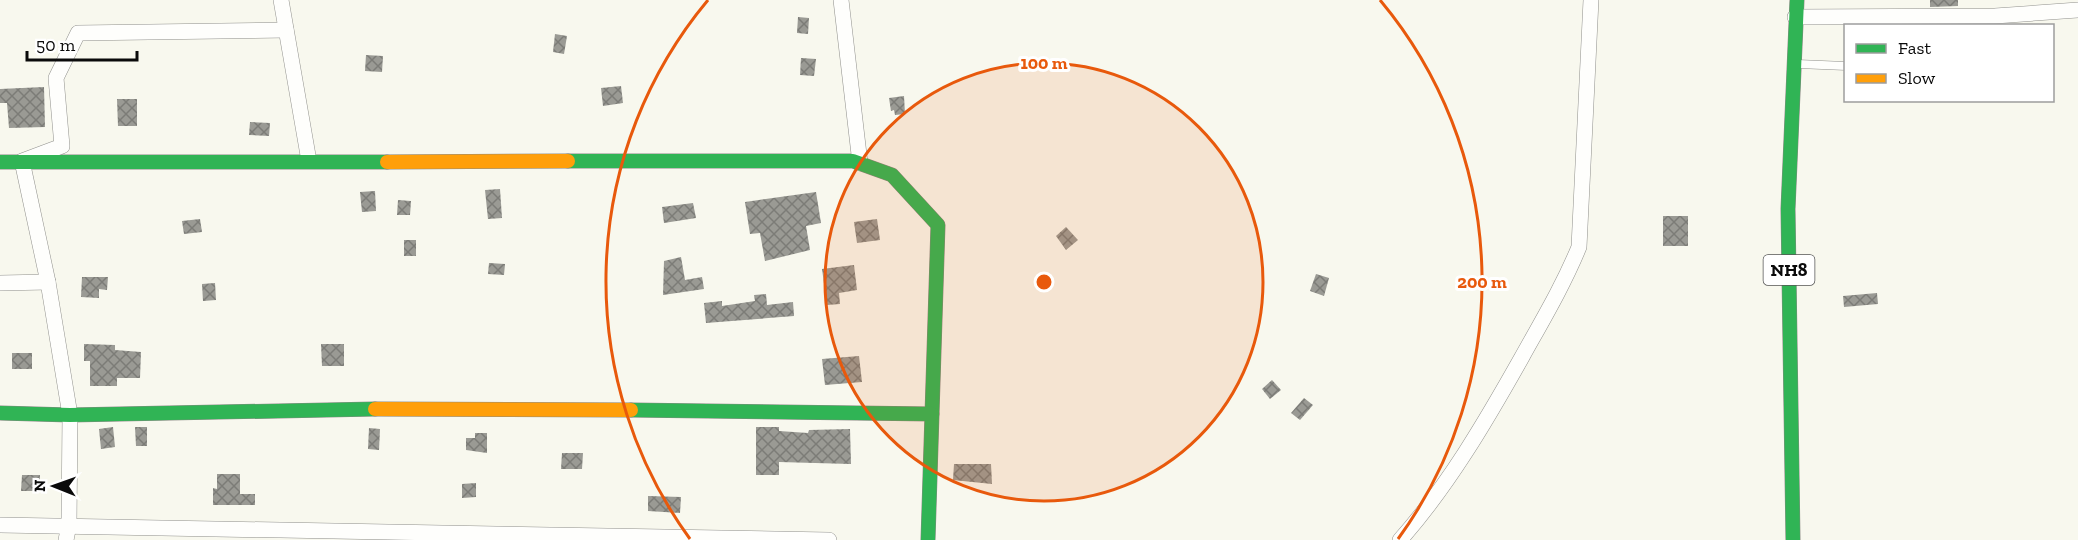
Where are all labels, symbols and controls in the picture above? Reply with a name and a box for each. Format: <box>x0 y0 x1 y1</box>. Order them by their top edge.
scale bar <box>27 24 136 62</box>
legend <box>1844 24 2054 102</box>
text: 50 m <box>36 34 76 56</box>
text: Fast <box>1898 37 1931 59</box>
text: 100 m <box>1020 52 1068 74</box>
text: Slow <box>1898 67 1935 89</box>
road number: NH8 <box>1764 255 1814 285</box>
text: 200 m <box>1457 271 1507 293</box>
centre of rings <box>1034 272 1054 292</box>
north arrow <box>24 456 84 516</box>
text: N <box>30 479 49 492</box>

